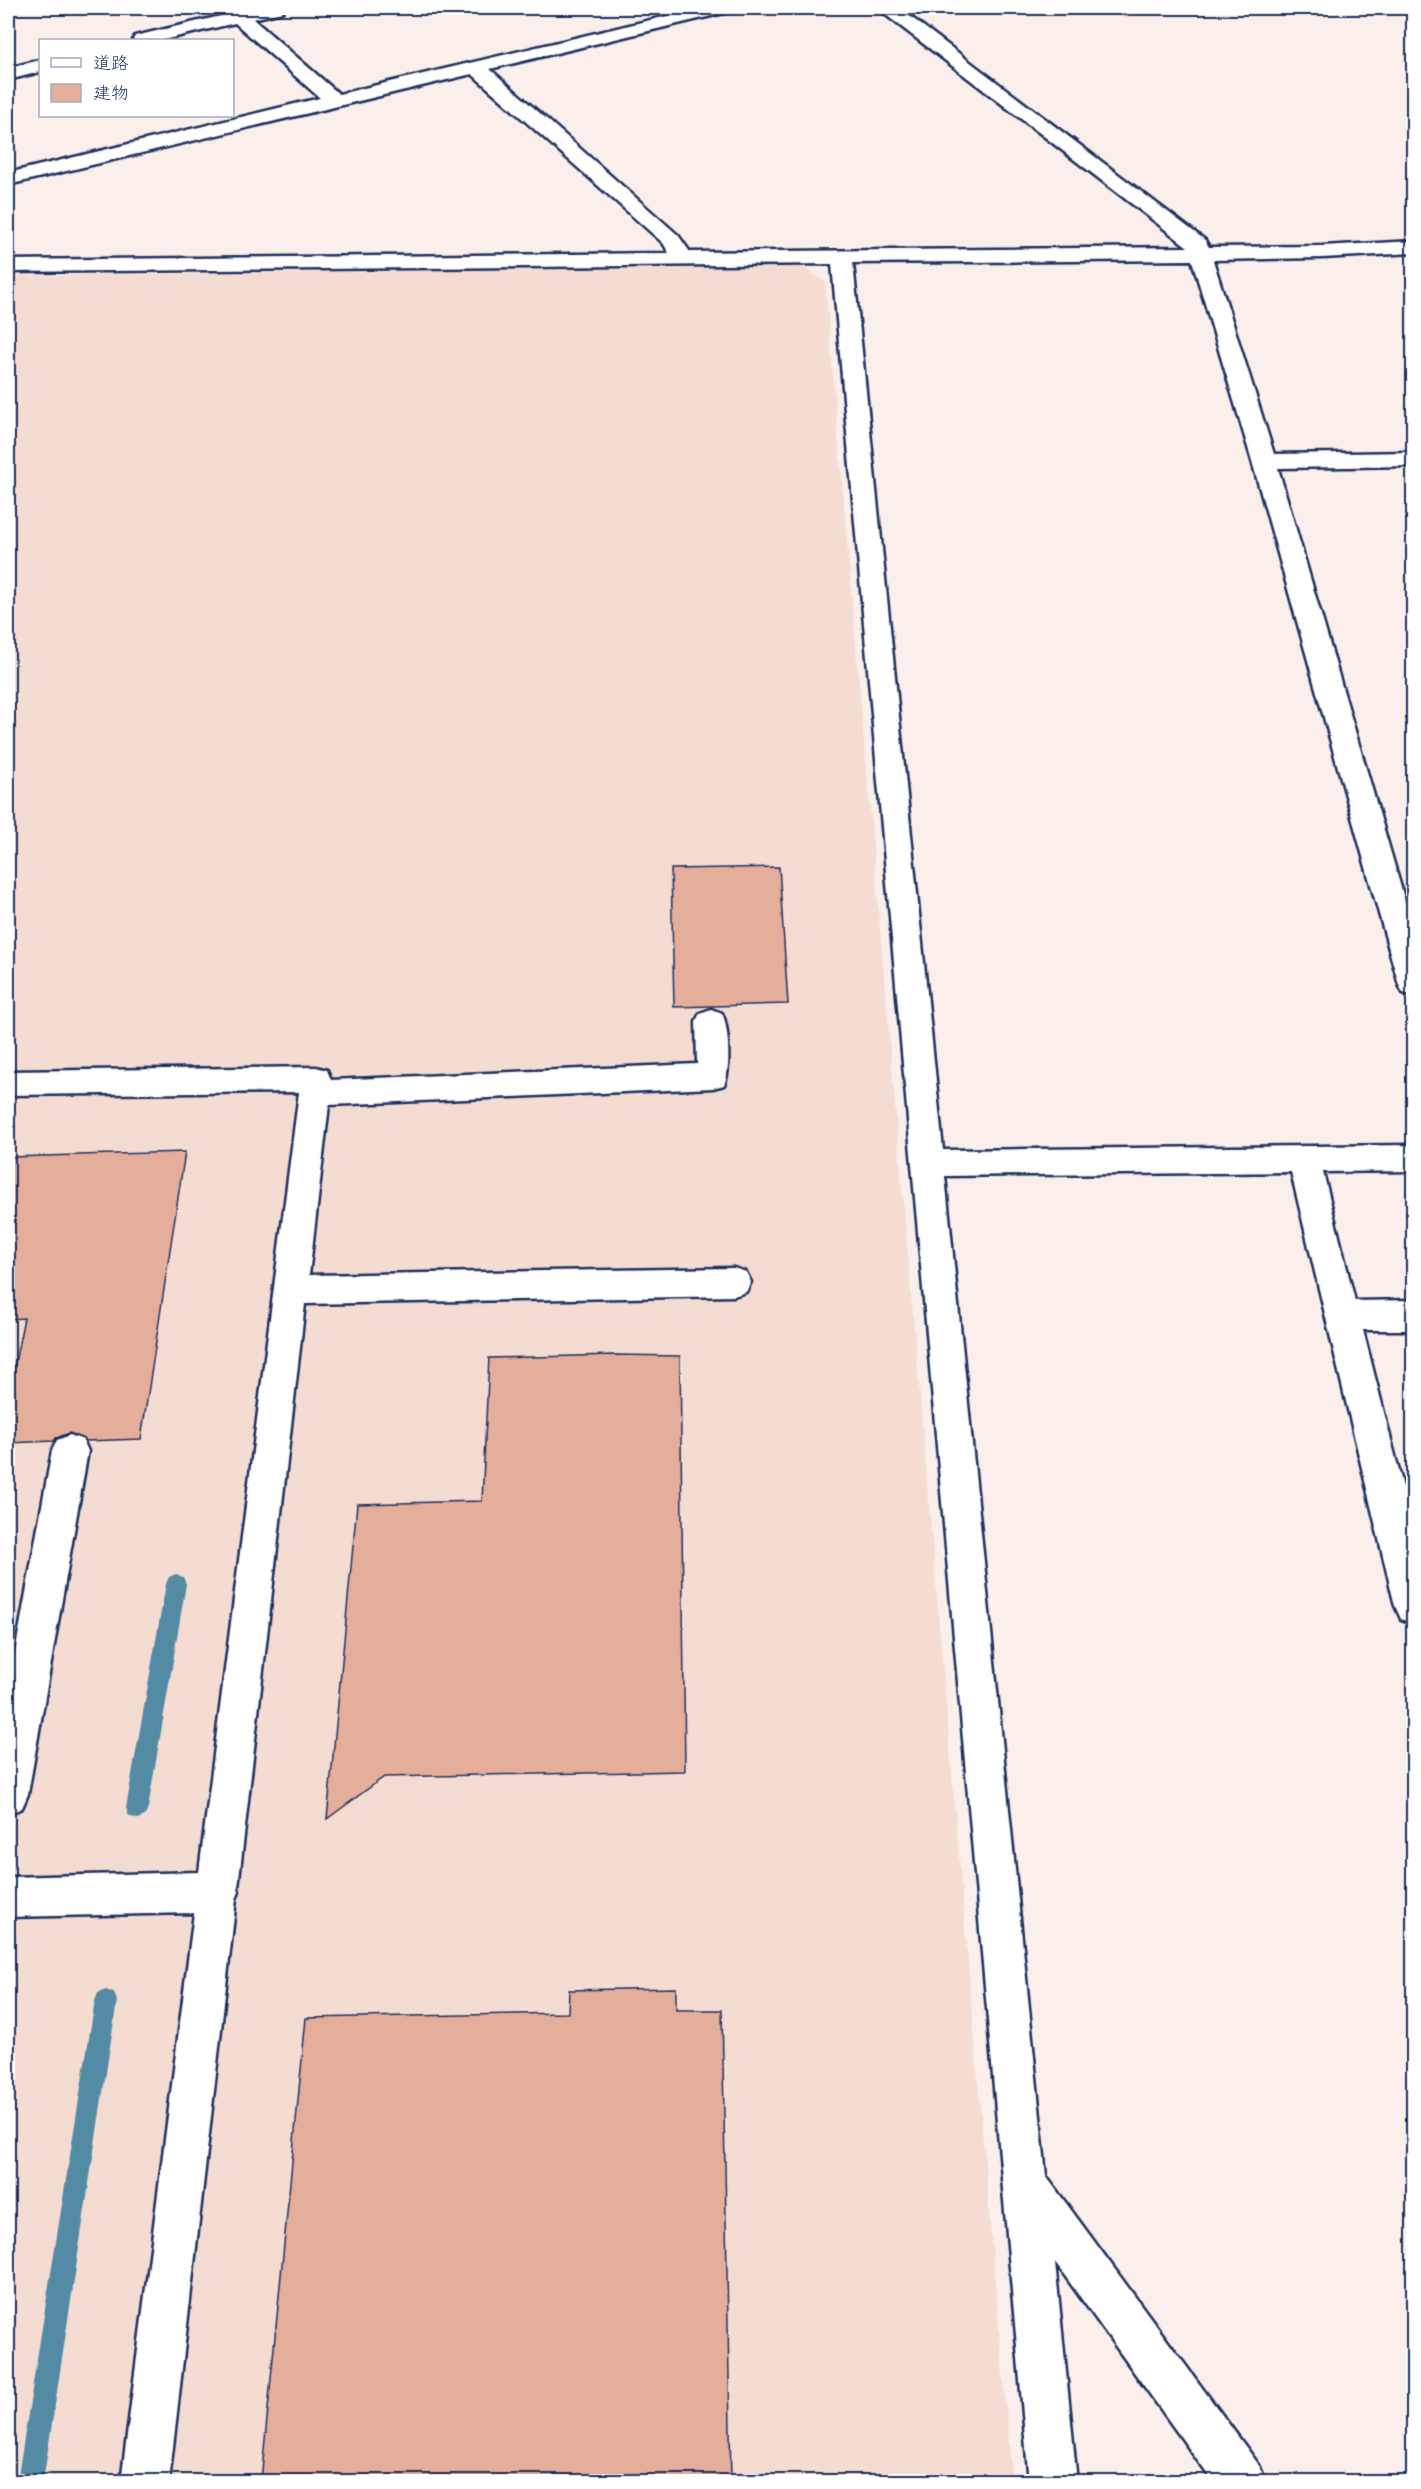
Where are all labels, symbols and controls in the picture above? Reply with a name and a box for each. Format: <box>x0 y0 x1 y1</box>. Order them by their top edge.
legend <box>39 39 234 117</box>
text: 道路 <box>93 50 129 74</box>
text: 建物 <box>93 80 129 104</box>

